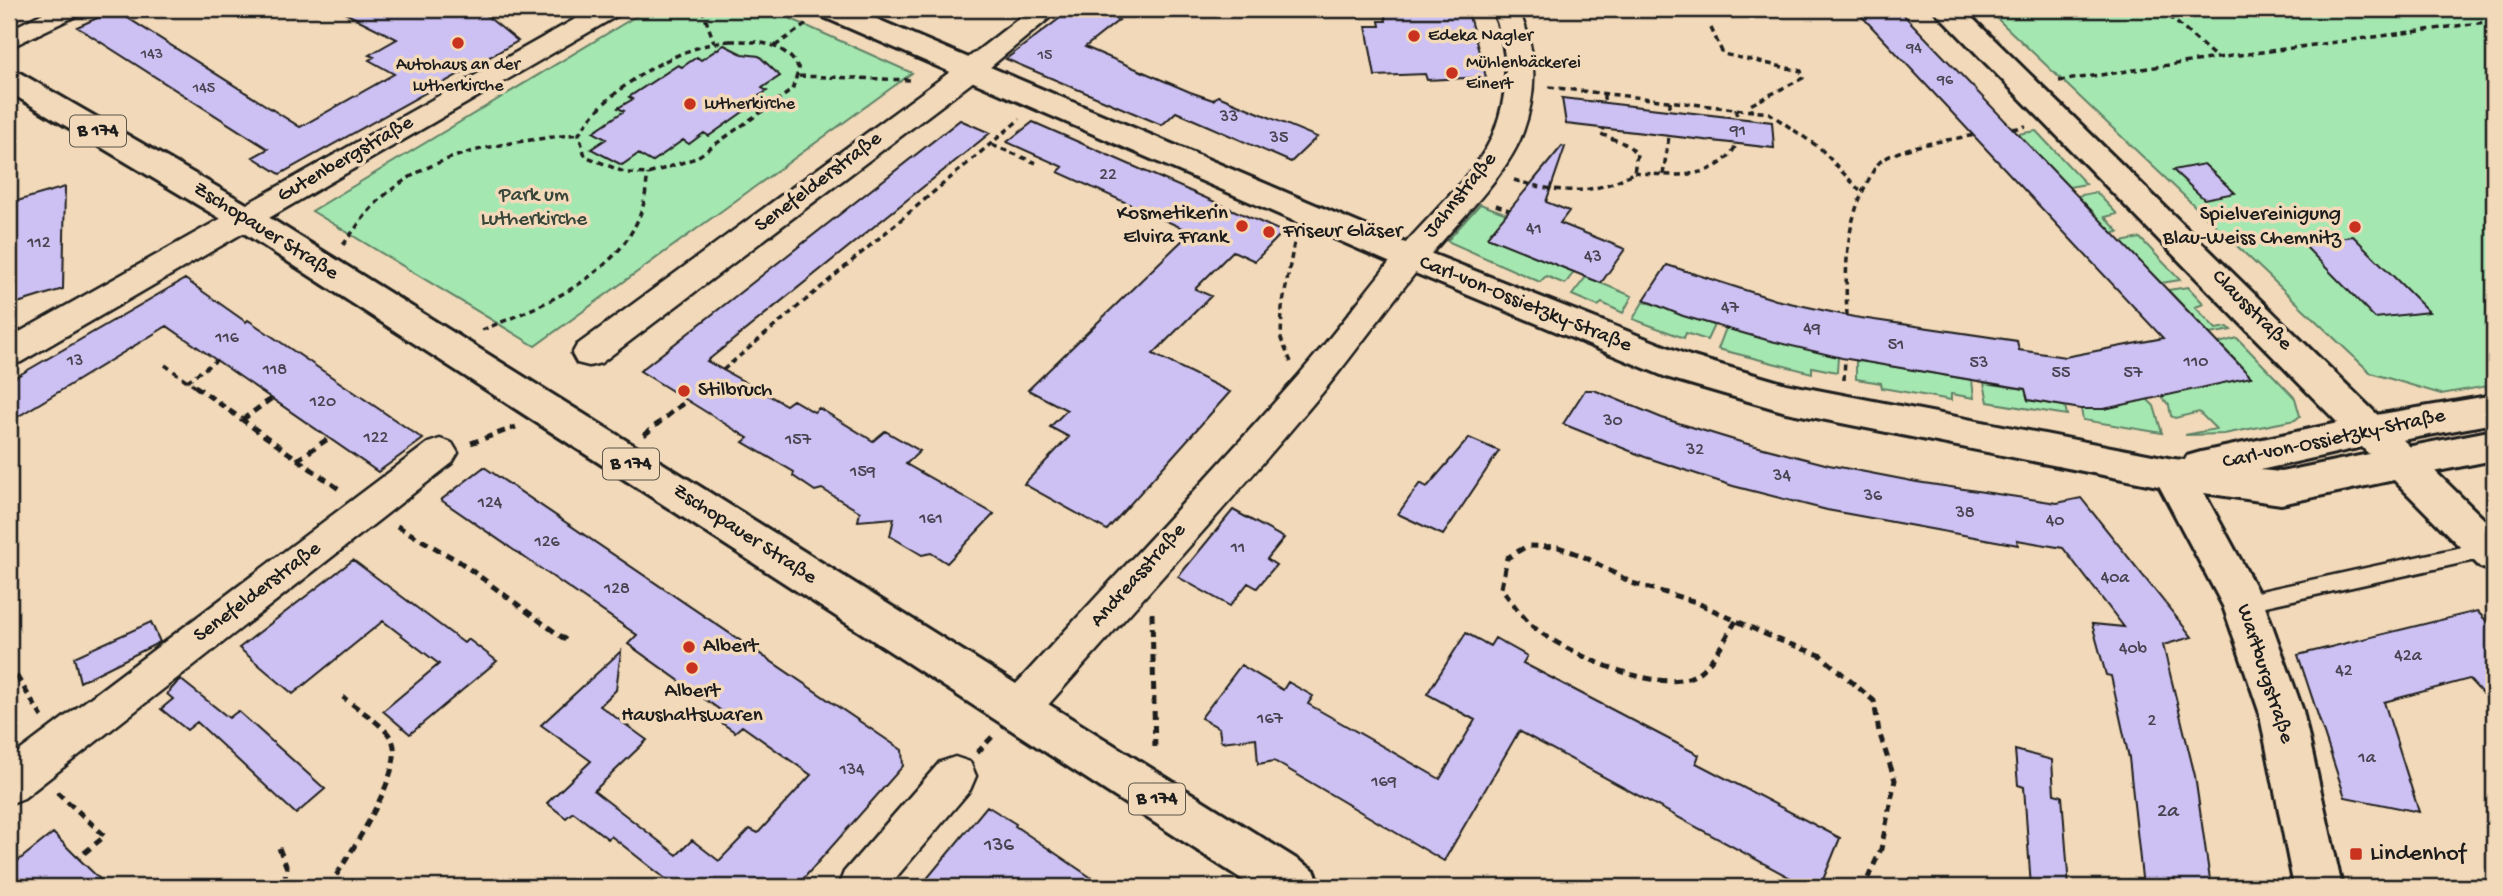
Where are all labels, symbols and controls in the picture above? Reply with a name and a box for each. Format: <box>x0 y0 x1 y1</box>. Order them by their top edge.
place label: Edeka Nagler <box>1428 26 1535 47</box>
marker: Edeka Nagler <box>1406 28 1422 44</box>
marker: Autohaus an der Lutherkirche <box>450 35 466 51</box>
house number: 94 <box>1905 40 1922 59</box>
house number: 143 <box>140 46 163 65</box>
house number: 15 <box>1037 47 1052 66</box>
place label: Mühlenbäckerei Einert <box>1466 53 1581 95</box>
place label: Autohaus an der Lutherkirche <box>396 55 522 97</box>
marker: Mühlenbäckerei Einert <box>1444 65 1460 81</box>
house number: 96 <box>1936 72 1954 91</box>
house number: 145 <box>192 80 215 99</box>
place label: Lutherkirche <box>704 94 796 115</box>
marker: Lutherkirche <box>682 96 698 112</box>
house number: 33 <box>1219 107 1238 128</box>
street label: Gutenbergstraße <box>274 110 419 209</box>
road number: B 174 <box>70 116 126 146</box>
house number: 91 <box>1729 121 1746 142</box>
street label: Senefelderstraße <box>750 126 888 239</box>
house number: 35 <box>1269 128 1288 149</box>
street label: Jahnstraße <box>1419 147 1504 244</box>
house number: 22 <box>1099 165 1117 186</box>
street label: Zschopauer Straße <box>188 177 343 287</box>
park label: Park um Lutherkirche <box>481 184 588 233</box>
place label: Kosmetikerin Elvira Frank <box>1117 202 1231 251</box>
place label: Spielvereinigung Blau-Weiss Chemnitz <box>2162 203 2342 252</box>
marker: Kosmetikerin Elvira Frank <box>1234 218 1250 234</box>
house number: 41 <box>1526 219 1542 240</box>
marker: Spielvereinigung Blau-Weiss Chemnitz <box>2347 219 2363 235</box>
place label: Friseur Gläser <box>1282 220 1404 245</box>
marker: Friseur Gläser <box>1261 224 1277 240</box>
house number: 112 <box>26 233 51 254</box>
house number: 43 <box>1584 247 1602 268</box>
street label: Carl-von-Ossietzky-Straße <box>1415 251 1636 360</box>
street label: Clausstraße <box>2205 265 2298 358</box>
house number: 47 <box>1721 298 1740 319</box>
house number: 49 <box>1803 319 1821 340</box>
house number: 116 <box>214 328 240 349</box>
house number: 51 <box>1888 335 1904 356</box>
house number: 13 <box>66 351 83 372</box>
house number: 110 <box>2183 352 2208 373</box>
house number: 53 <box>1970 353 1988 374</box>
house number: 118 <box>262 360 287 381</box>
house number: 55 <box>2052 363 2070 384</box>
house number: 57 <box>2124 363 2143 384</box>
place label: Stilbruch <box>698 379 772 404</box>
marker: Stilbruch <box>676 383 692 399</box>
house number: 120 <box>309 392 336 413</box>
street label: Carl-von-Ossietzky-Straße <box>2220 404 2449 476</box>
house number: 30 <box>1602 411 1623 432</box>
house number: 122 <box>363 428 389 449</box>
house number: 157 <box>784 430 812 451</box>
house number: 32 <box>1685 440 1704 461</box>
road number: B 174 <box>603 449 659 480</box>
house number: 159 <box>849 462 876 483</box>
house number: 34 <box>1772 466 1791 487</box>
street label: Zschopauer Straße <box>667 479 822 592</box>
house number: 36 <box>1863 486 1883 507</box>
house number: 124 <box>477 493 503 514</box>
house number: 38 <box>1954 503 1975 524</box>
house number: 161 <box>918 509 943 530</box>
house number: 40 <box>2046 511 2064 532</box>
street label: Andreasstraße <box>1086 518 1193 633</box>
house number: 126 <box>533 532 560 553</box>
street label: Senefelderstraße <box>189 536 327 649</box>
house number: 11 <box>1230 538 1245 559</box>
house number: 40a <box>2101 568 2130 589</box>
house number: 128 <box>603 579 630 600</box>
street label: Wartburgstraße <box>2230 601 2299 748</box>
place label: Albert <box>703 635 760 660</box>
marker: Albert <box>681 639 697 655</box>
house number: 40b <box>2119 639 2148 660</box>
house number: 42a <box>2394 646 2423 667</box>
marker: Albert Haushaltswaren <box>684 660 700 676</box>
house number: 42 <box>2335 661 2353 682</box>
place label: Albert Haushaltswaren <box>621 680 763 729</box>
house number: 167 <box>1256 709 1284 730</box>
house number: 2 <box>2148 711 2157 732</box>
house number: 1a <box>2357 748 2377 769</box>
house number: 134 <box>838 760 865 781</box>
house number: 169 <box>1370 772 1397 793</box>
road number: B 174 <box>1129 784 1185 814</box>
house number: 2a <box>2157 800 2180 825</box>
house number: 136 <box>983 834 1014 859</box>
place label: Lindenhof <box>2370 840 2468 869</box>
marker: Lindenhof <box>2348 846 2364 862</box>

